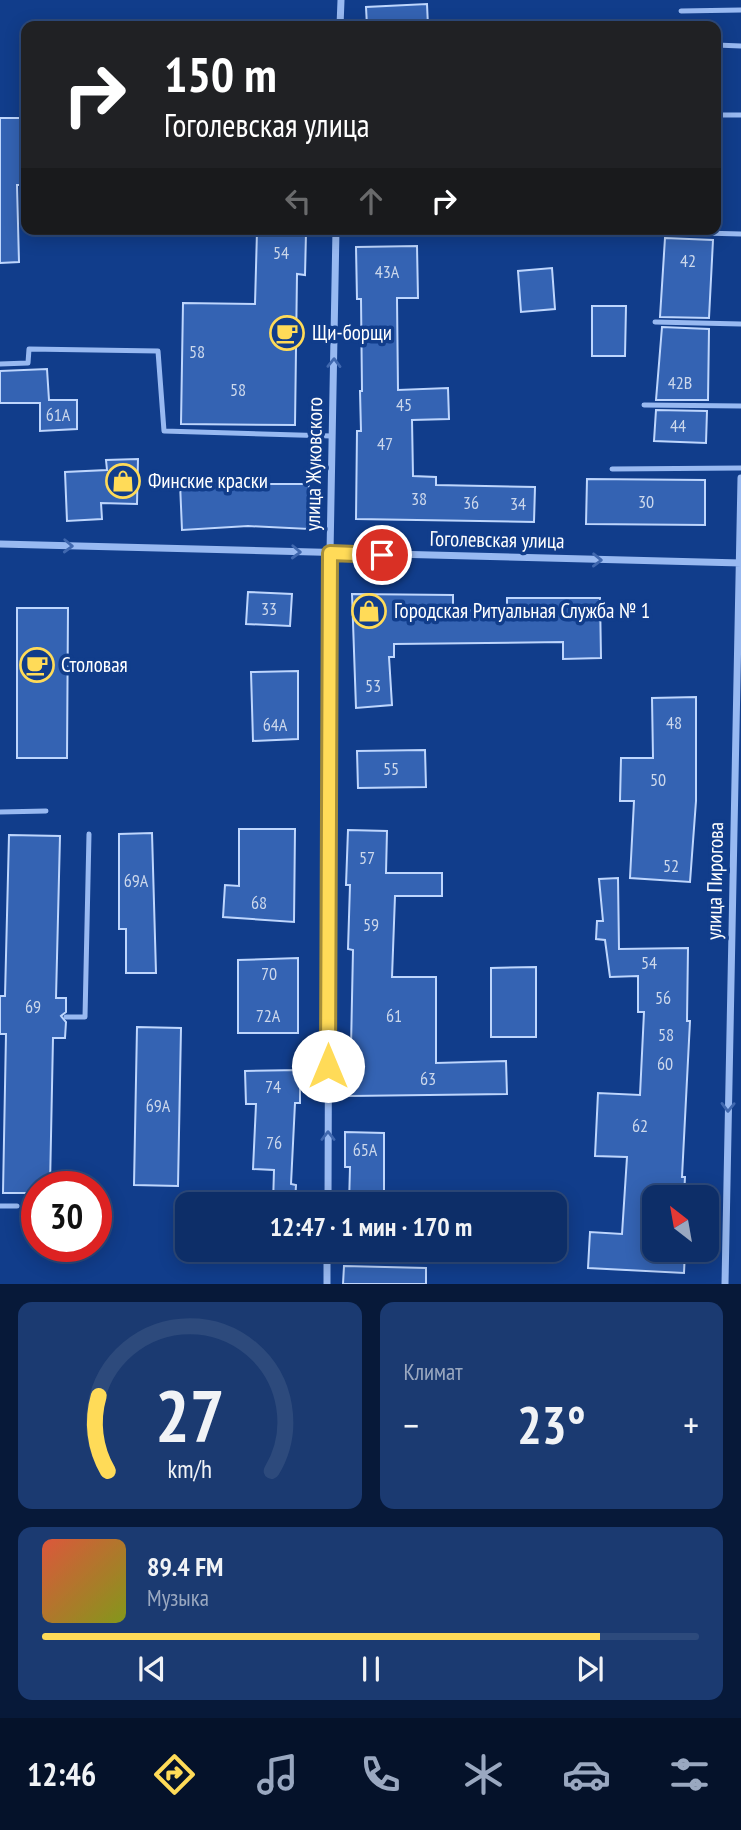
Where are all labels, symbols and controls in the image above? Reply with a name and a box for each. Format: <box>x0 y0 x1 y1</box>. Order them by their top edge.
text: 150 m <box>164 42 277 106</box>
icon: right <box>49 49 140 140</box>
text: Гоголевская улица <box>164 104 370 146</box>
icon: left <box>279 182 317 220</box>
icon: ahead <box>352 182 390 220</box>
icon: right <box>425 182 463 220</box>
house number: 54 <box>273 241 289 264</box>
house number: 42 <box>680 249 696 272</box>
house number: 43А <box>375 260 400 283</box>
cafe icon: Щи-борщи <box>268 314 306 352</box>
place label: Щи-борщи <box>312 319 392 346</box>
house number: 58 <box>189 340 205 363</box>
one-way arrow <box>326 357 341 368</box>
house number: 42В <box>668 371 692 394</box>
house number: 58 <box>230 378 246 401</box>
house number: 45 <box>396 393 412 416</box>
street label: улица Жуковского <box>299 397 328 531</box>
house number: 61А <box>46 403 71 426</box>
house number: 44 <box>670 414 686 437</box>
house number: 47 <box>377 432 393 455</box>
shop icon: Финские краски <box>104 462 142 500</box>
place label: Финские краски <box>148 467 268 494</box>
house number: 38 <box>411 487 427 510</box>
house number: 30 <box>638 490 654 513</box>
house number: 36 <box>463 491 479 514</box>
house number: 34 <box>510 492 526 515</box>
pin <box>352 525 412 585</box>
street label: Гоголевская улица <box>429 525 565 554</box>
icon: arrive <box>363 536 401 574</box>
one-way arrow <box>63 538 74 554</box>
one-way arrow <box>290 545 301 560</box>
one-way arrow <box>591 553 602 568</box>
shop icon: Городская Ритуальная Служба № 1 <box>350 592 388 630</box>
house number: 33 <box>261 597 277 620</box>
place label: Городская Ритуальная Служба № 1 <box>394 597 650 624</box>
cafe icon: Столовая <box>18 646 56 684</box>
place label: Столовая <box>61 651 128 678</box>
house number: 53 <box>365 674 381 697</box>
house number: 48 <box>666 711 682 734</box>
house number: 64А <box>263 713 288 736</box>
house number: 55 <box>383 757 399 780</box>
house number: 50 <box>650 768 666 791</box>
street label: улица Пирогова <box>700 822 729 940</box>
house number: 57 <box>359 846 375 869</box>
house number: 52 <box>663 854 679 877</box>
house number: 69А <box>124 869 149 892</box>
house number: 68 <box>251 891 267 914</box>
house number: 59 <box>363 913 379 936</box>
house number: 54 <box>641 951 657 974</box>
house number: 70 <box>261 962 277 985</box>
house number: 56 <box>655 986 671 1009</box>
house number: 69 <box>25 995 41 1018</box>
house number: 72А <box>256 1004 281 1027</box>
house number: 61 <box>386 1004 402 1027</box>
house number: 58 <box>658 1023 674 1046</box>
position arrow <box>291 1029 365 1103</box>
house number: 60 <box>657 1052 673 1075</box>
house number: 63 <box>420 1067 436 1090</box>
house number: 74 <box>265 1075 281 1098</box>
house number: 69А <box>146 1094 171 1117</box>
one-way arrow <box>721 1102 736 1113</box>
house number: 62 <box>632 1114 648 1137</box>
one-way arrow <box>320 1130 336 1141</box>
house number: 76 <box>266 1131 282 1154</box>
house number: 65А <box>353 1138 378 1161</box>
speed limit sign: 30 <box>21 1171 112 1262</box>
north arrow <box>642 1185 719 1262</box>
map controls <box>642 1185 719 1262</box>
text: 12:47 · 1 мин · 170 m <box>270 1210 472 1243</box>
text: Климат <box>404 1357 463 1386</box>
text: 27 <box>155 1368 225 1462</box>
text: 23° <box>517 1391 586 1458</box>
text: − <box>404 1400 419 1449</box>
text: + <box>683 1400 699 1449</box>
text: km/h <box>168 1453 212 1485</box>
text: 89.4 FM <box>147 1550 223 1583</box>
text: Музыка <box>147 1583 209 1612</box>
icon: previous <box>133 1650 171 1688</box>
icon: pause <box>352 1650 390 1688</box>
icon: next <box>571 1650 609 1688</box>
icon: directions <box>150 1750 199 1799</box>
icon: music <box>253 1750 302 1799</box>
icon: phone <box>356 1750 405 1799</box>
icon: climate <box>459 1750 508 1799</box>
icon: car <box>562 1750 611 1799</box>
icon: filters <box>665 1750 714 1799</box>
text: 12:46 <box>27 1753 96 1795</box>

